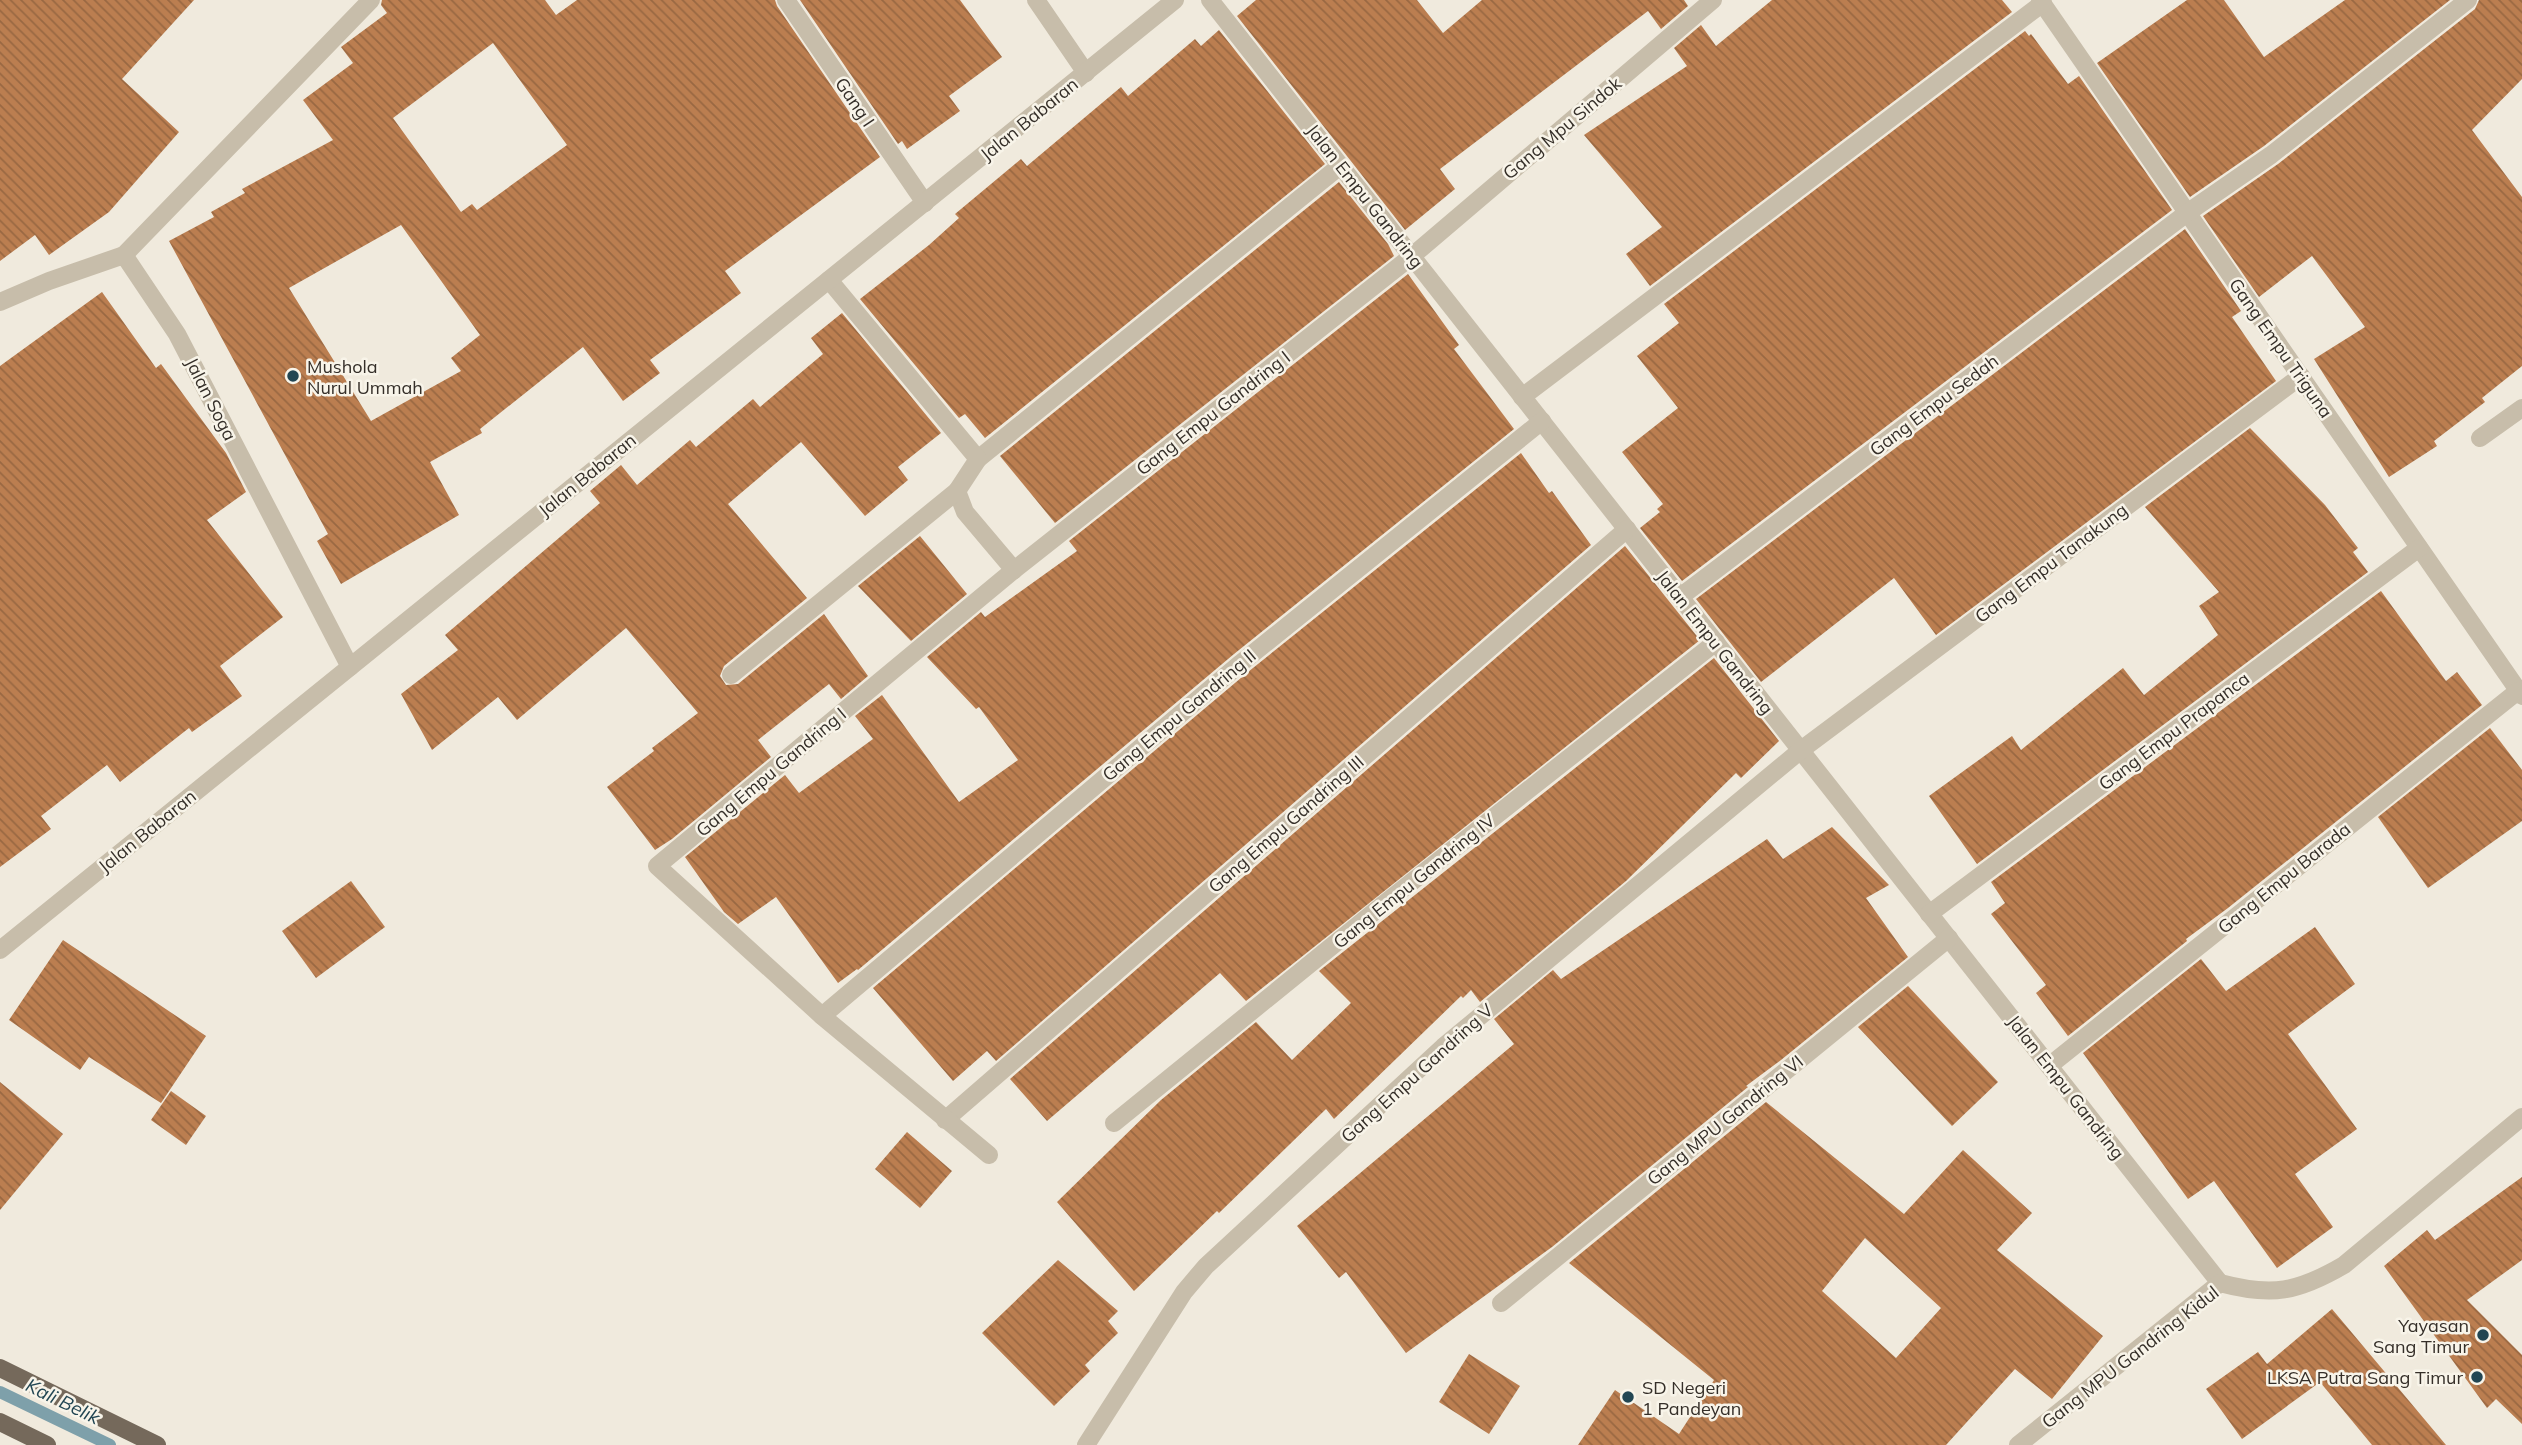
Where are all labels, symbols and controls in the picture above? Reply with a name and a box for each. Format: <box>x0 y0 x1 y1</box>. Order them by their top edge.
street label: Gang Mpu Sindok <box>1498 71 1627 184</box>
street label: Jalan Babaran <box>975 72 1083 166</box>
street label: Gang I <box>830 73 880 131</box>
street label: Jalan Empu Gandring <box>1301 119 1429 273</box>
street label: Gang Empu Triguna <box>2224 274 2338 422</box>
street label: Gang Empu Gandring I <box>1131 346 1295 480</box>
street label: Gang Empu Sedah <box>1865 349 2003 461</box>
street label: Jalan Soga <box>180 354 242 444</box>
place label: Mushola Nurul Ummah <box>307 355 423 399</box>
marker: Mushola Nurul Ummah <box>285 368 301 384</box>
street label: Jalan Babaran <box>533 428 641 522</box>
street label: Gang Empu Tanakung <box>1970 498 2132 628</box>
street label: Jalan Empu Gandring <box>1651 565 1779 719</box>
street label: Gang Empu Gandring II <box>1097 644 1261 786</box>
street label: Gang Empu Prapanca <box>2094 667 2254 795</box>
street label: Gang Empu Gandring I <box>691 702 851 842</box>
street label: Gang Empu Gandring III <box>1204 750 1368 898</box>
street label: Jalan Babaran <box>93 784 201 878</box>
street label: Gang Empu Gandring IV <box>1328 808 1500 953</box>
street label: Gang Empu Barada <box>2213 817 2355 939</box>
street label: Gang Empu Gandring V <box>1336 998 1498 1147</box>
street label: Jalan Empu Gandring <box>2002 1010 2130 1164</box>
street label: Gang MPU Gandring VI <box>1642 1050 1808 1190</box>
street label: Gang MPU Gandring Kidul <box>2037 1281 2223 1433</box>
place label: Yayasan Sang Timur <box>2373 1314 2469 1358</box>
marker: Yayasan Sang Timur <box>2475 1327 2491 1343</box>
place label: LKSA Putra Sang Timur <box>2267 1366 2463 1389</box>
marker: LKSA Putra Sang Timur <box>2469 1369 2485 1385</box>
water label: Kali Belik <box>22 1373 105 1430</box>
place label: SD Negeri 1 Pandeyan <box>1642 1376 1741 1420</box>
marker: SD Negeri 1 Pandeyan <box>1620 1389 1636 1405</box>

